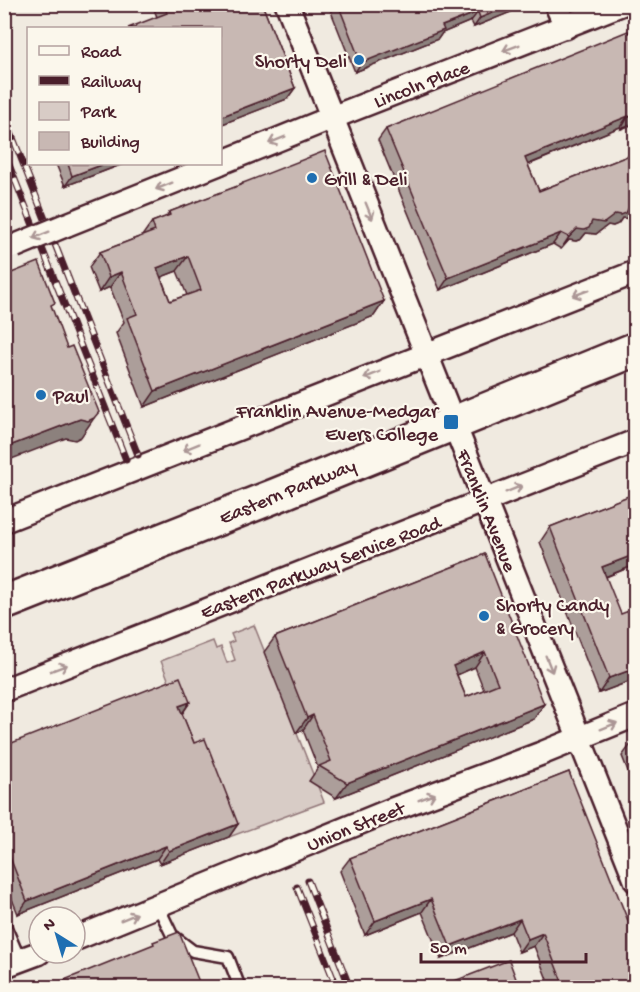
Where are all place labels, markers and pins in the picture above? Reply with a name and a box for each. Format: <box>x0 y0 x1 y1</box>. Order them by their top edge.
place label: Shorty Deli <box>255 52 347 75</box>
marker: Shorty Deli <box>352 53 366 67</box>
place label: Grill & Deli <box>324 170 408 193</box>
marker: Grill & Deli <box>305 171 319 185</box>
place label: Paul <box>52 387 89 410</box>
marker: Paul <box>34 388 48 402</box>
place label: Franklin Avenue-Medgar Evers College <box>235 402 440 448</box>
marker: Franklin Avenue-Medgar Evers College <box>442 413 460 431</box>
place label: Shorty Candy & Grocery <box>496 596 609 642</box>
marker: Shorty Candy & Grocery <box>477 609 491 623</box>

